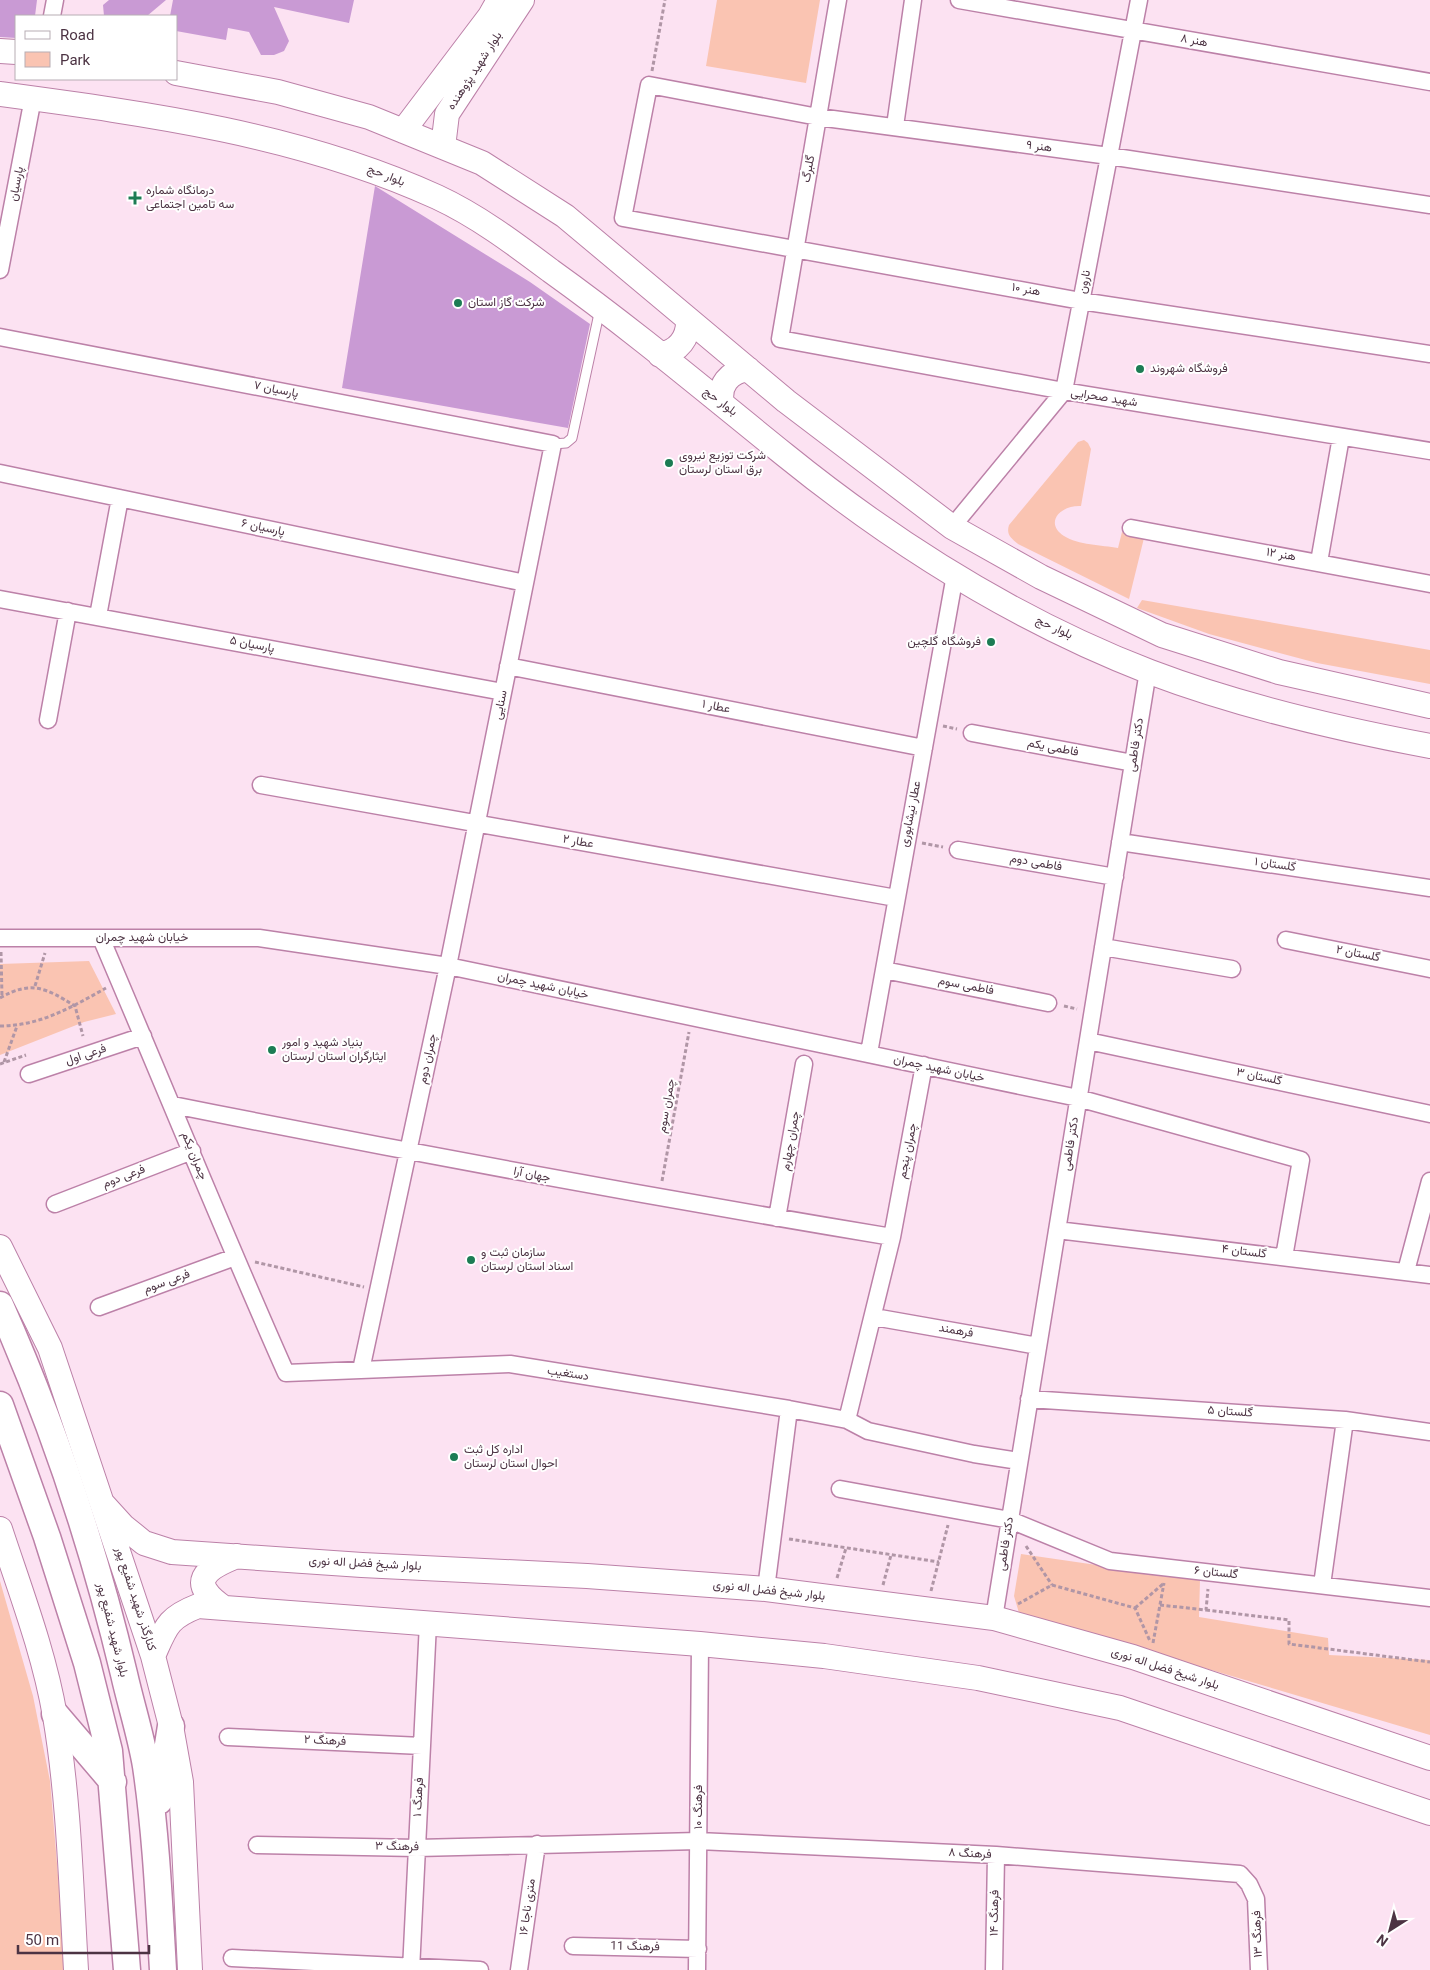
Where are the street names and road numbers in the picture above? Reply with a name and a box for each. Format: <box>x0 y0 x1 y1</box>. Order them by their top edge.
street label: بلوار شهید پژوهنده <box>443 28 507 114</box>
street label: هنر ۸ <box>1179 30 1209 52</box>
street label: هنر ۹ <box>1025 136 1053 158</box>
street label: گلبرگ <box>798 154 820 184</box>
street label: بلوار حج <box>364 160 408 192</box>
street label: پارسیان <box>5 165 29 203</box>
street label: نارون <box>1074 269 1096 295</box>
street label: هنر ۱۰ <box>1010 279 1042 301</box>
street label: پارسیان ۷ <box>252 377 300 403</box>
street label: بلوار حج <box>699 383 741 421</box>
street label: شهید صحرایی <box>1069 384 1139 412</box>
street label: پارسیان ۶ <box>240 515 287 541</box>
street label: هنر ۱۲ <box>1265 544 1297 566</box>
street label: بلوار حج <box>1032 612 1076 644</box>
street label: پارسیان ۵ <box>228 632 276 658</box>
street label: سنایی <box>489 689 513 721</box>
street label: عطار ۱ <box>700 695 732 719</box>
street label: دکتر فاطمی <box>1123 716 1149 773</box>
street label: فاطمی یکم <box>1026 734 1080 762</box>
street label: عطار نیشابوری <box>896 779 926 849</box>
street label: عطار ۲ <box>561 830 595 854</box>
street label: فاطمی دوم <box>1008 850 1064 876</box>
street label: گلستان ۱ <box>1253 853 1297 877</box>
street label: خیابان شهید چمران <box>96 929 188 947</box>
street label: گلستان ۲ <box>1334 941 1382 967</box>
street label: خیابان شهید چمران <box>496 968 590 1004</box>
street label: فاطمی سوم <box>937 972 995 1000</box>
street label: چمران دوم <box>414 1032 442 1086</box>
street label: فرعی اول <box>63 1040 109 1070</box>
street label: خیابان شهید چمران <box>892 1051 986 1087</box>
street label: گلستان ۳ <box>1235 1063 1283 1091</box>
street label: چمران سوم <box>653 1077 681 1135</box>
street label: چمران چهارم <box>777 1110 805 1172</box>
street label: دکتر فاطمی <box>1058 1115 1084 1172</box>
street label: چمران پنجم <box>894 1122 922 1180</box>
street label: چمران یکم <box>176 1129 212 1183</box>
street label: فرعی دوم <box>100 1161 148 1193</box>
street label: جهان آرا <box>512 1163 552 1187</box>
street label: گلستان ۴ <box>1220 1240 1268 1264</box>
street label: فرعی سوم <box>141 1265 193 1299</box>
street label: فرهمند <box>937 1319 975 1343</box>
street label: دستغیب <box>546 1362 590 1386</box>
street label: گلستان ۵ <box>1207 1401 1253 1423</box>
street label: دکتر فاطمی <box>993 1515 1019 1572</box>
street label: کنارگذر شهید شفیع پور <box>109 1544 160 1653</box>
street label: بلوار شیخ فضل اله نوری <box>308 1552 422 1576</box>
street label: گلستان ۶ <box>1193 1562 1239 1584</box>
street label: بلوار شیخ فضل اله نوری <box>712 1576 826 1606</box>
street label: بلوار شهید شفیع پور <box>91 1580 132 1679</box>
street label: بلوار شیخ فضل اله نوری <box>1109 1643 1221 1695</box>
street label: فرهنگ ۲ <box>303 1731 347 1751</box>
street label: فرهنگ ۱ <box>409 1777 429 1817</box>
street label: فرهنگ ۱۰ <box>690 1785 708 1829</box>
street label: فرهنگ ۳ <box>375 1838 419 1856</box>
street label: فرهنگ ۸ <box>948 1844 992 1864</box>
street label: ۱۶ متری ناجا <box>515 1877 541 1937</box>
street label: فرهنگ ۱۴ <box>986 1890 1004 1936</box>
street label: فرهنگ ۱۳ <box>1248 1910 1268 1958</box>
street label: فرهنگ 11 <box>610 1938 660 1956</box>

